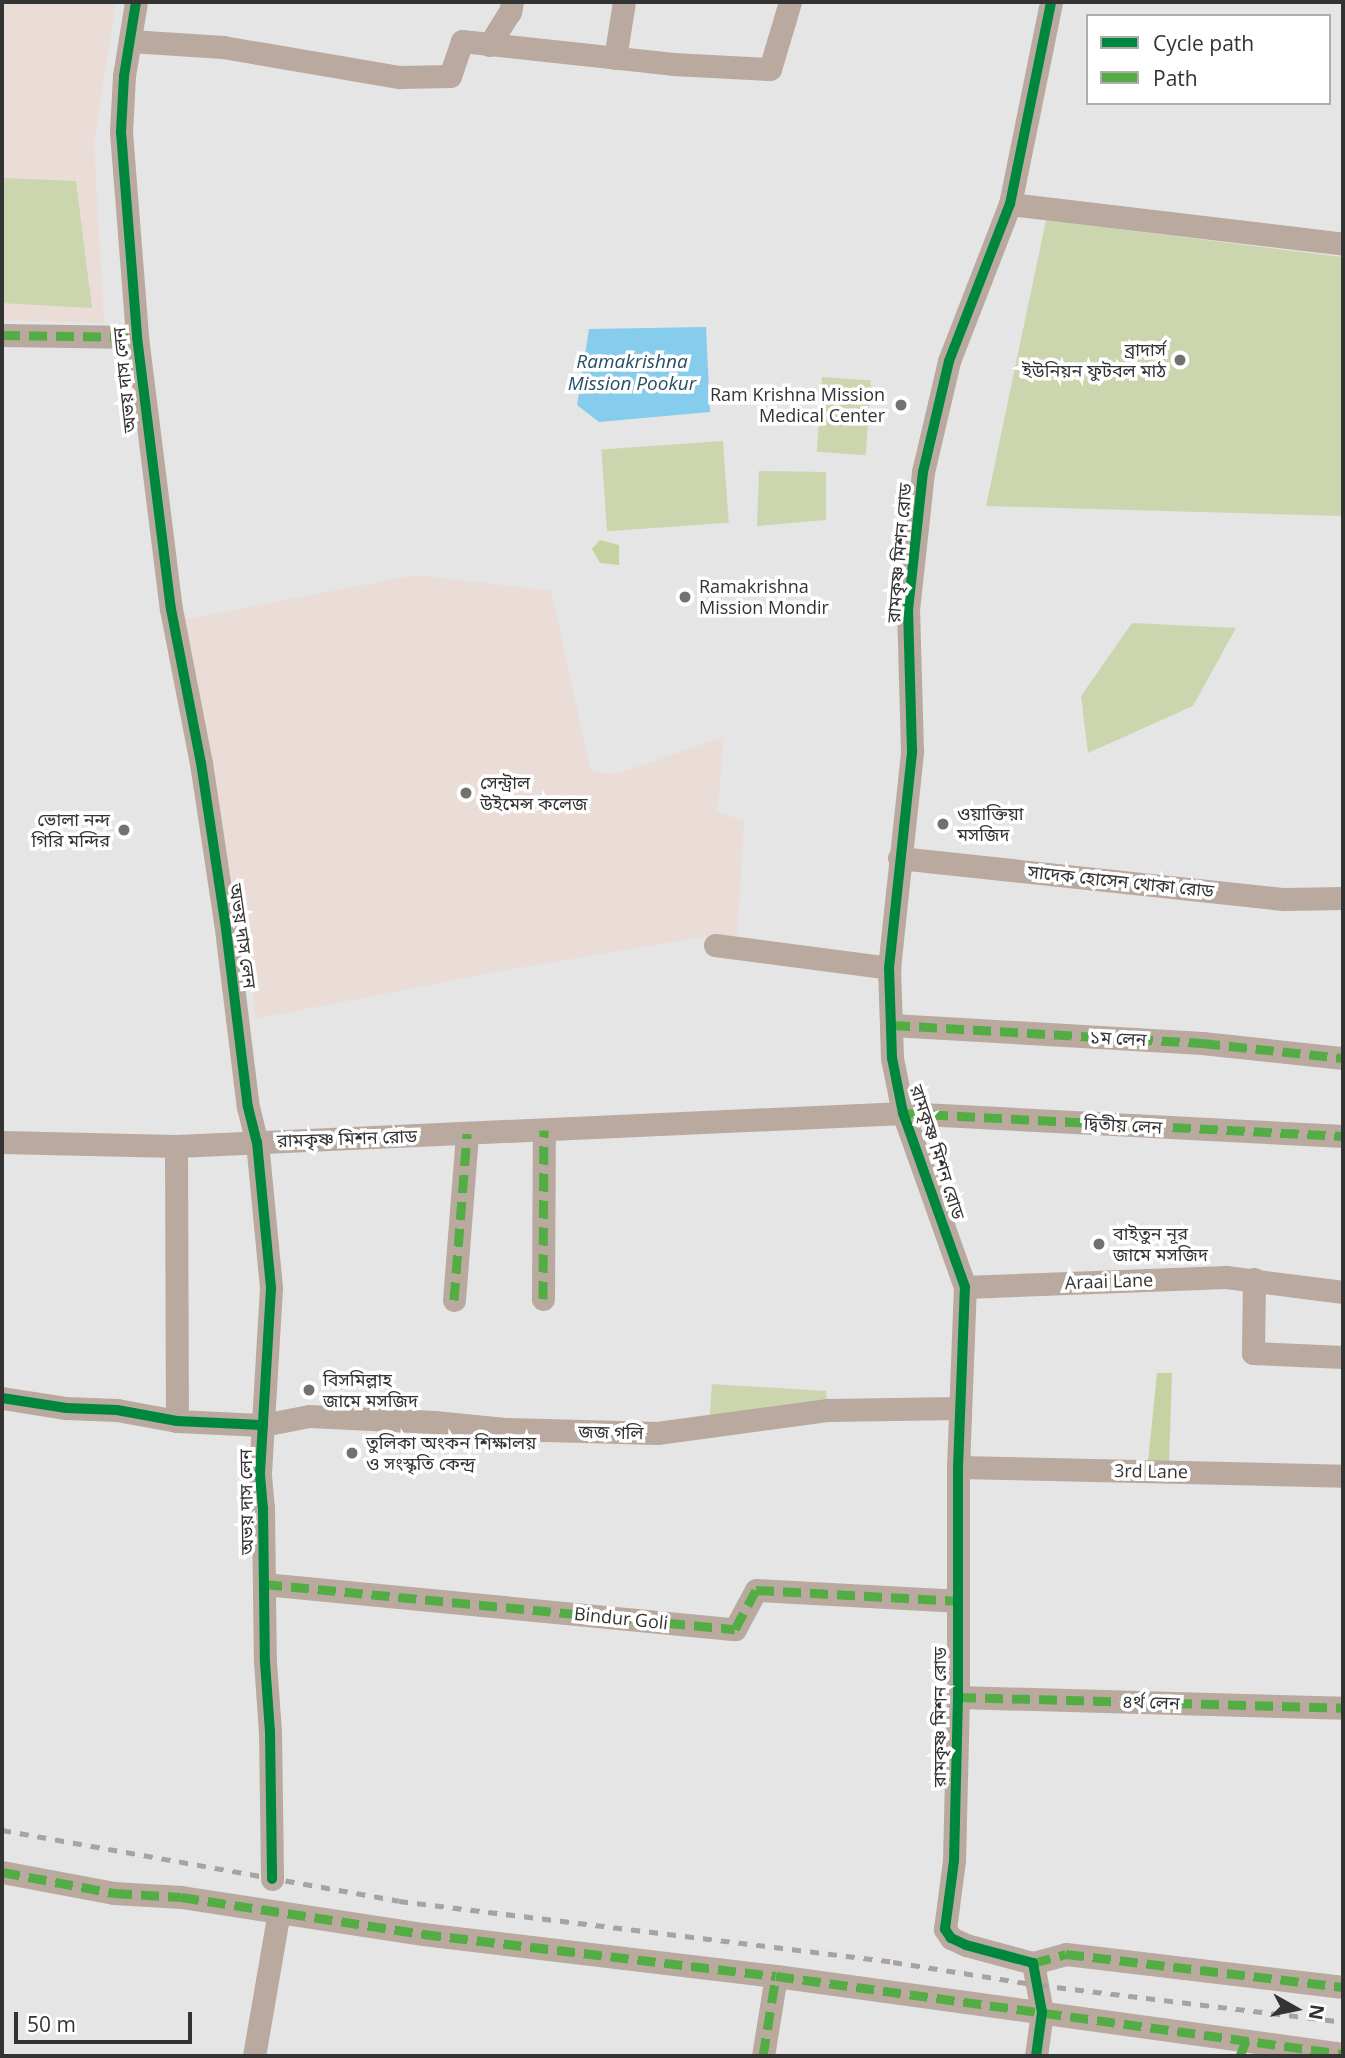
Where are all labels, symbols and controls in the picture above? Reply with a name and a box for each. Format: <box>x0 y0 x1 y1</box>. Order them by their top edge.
legend <box>1086 14 1331 105</box>
text: Cycle path <box>1153 29 1254 57</box>
text: Path <box>1153 64 1198 92</box>
street label: অভয় দাস লেন <box>108 326 140 434</box>
place label: ব্রাদার্স ইউনিয়ন ফুটবল মাঠ <box>1022 339 1166 382</box>
water label: Ramakrishna Mission Pookur <box>568 351 696 395</box>
marker: ব্রাদার্স ইউনিয়ন ফুটবল মাঠ <box>1172 352 1188 368</box>
place label: Ram Krishna Mission Medical Center <box>710 384 885 426</box>
marker: Ram Krishna Mission Medical Center <box>891 395 911 415</box>
street label: রামকৃষ্ণ মিশন রোড <box>882 482 916 624</box>
place label: Ramakrishna Mission Mondir <box>699 576 829 618</box>
marker: Ramakrishna Mission Mondir <box>677 589 693 605</box>
place label: সেন্ট্রাল উইমেন্স কলেজ <box>480 772 588 814</box>
marker: সেন্ট্রাল উইমেন্স কলেজ <box>458 785 474 801</box>
place label: ওয়াক্তিয়া মসজিদ <box>957 803 1024 846</box>
place label: ভোলা নন্দ গিরি মন্দির <box>32 809 110 852</box>
marker: ওয়াক্তিয়া মসজিদ <box>935 816 951 832</box>
marker: ভোলা নন্দ গিরি মন্দির <box>116 822 132 838</box>
street label: সাদেক হোসেন খোকা রোড <box>1027 860 1215 902</box>
street label: অভয় দাস লেন <box>225 882 261 990</box>
street label: ১ম লেন <box>1089 1026 1147 1050</box>
street label: রামকৃষ্ণ মিশন রোড <box>906 1082 970 1222</box>
street label: দ্বিতীয় লেন <box>1083 1112 1163 1138</box>
street label: রামকৃষ্ণ মিশন রোড <box>277 1125 417 1151</box>
place label: বাইতুন নূর জামে মসজিদ <box>1113 1223 1208 1266</box>
marker: বাইতুন নূর জামে মসজিদ <box>1091 1236 1107 1252</box>
street label: Araai Lane <box>1064 1269 1154 1293</box>
place label: বিসমিল্লাহ জামে মসজিদ <box>323 1369 418 1412</box>
marker: বিসমিল্লাহ জামে মসজিদ <box>301 1382 317 1398</box>
street label: জজ গলি <box>578 1421 644 1443</box>
place label: তুলিকা অংকন শিক্ষালয় ও সংস্কৃতি কেন্দ্র <box>366 1432 536 1474</box>
marker: তুলিকা অংকন শিক্ষালয় ও সংস্কৃতি কেন্দ্র <box>344 1445 360 1461</box>
street label: অভয় দাস লেন <box>234 1449 258 1555</box>
street label: 3rd Lane <box>1114 1460 1188 1482</box>
street label: Bindur Goli <box>573 1602 669 1634</box>
street label: রামকৃষ্ণ মিশন রোড <box>928 1647 950 1787</box>
street label: ৪র্থ লেন <box>1122 1690 1180 1714</box>
north arrow <box>1261 1974 1331 2044</box>
scale bar <box>18 1998 196 2042</box>
text: N <box>1303 2003 1331 2022</box>
text: 50 m <box>27 2010 76 2038</box>

